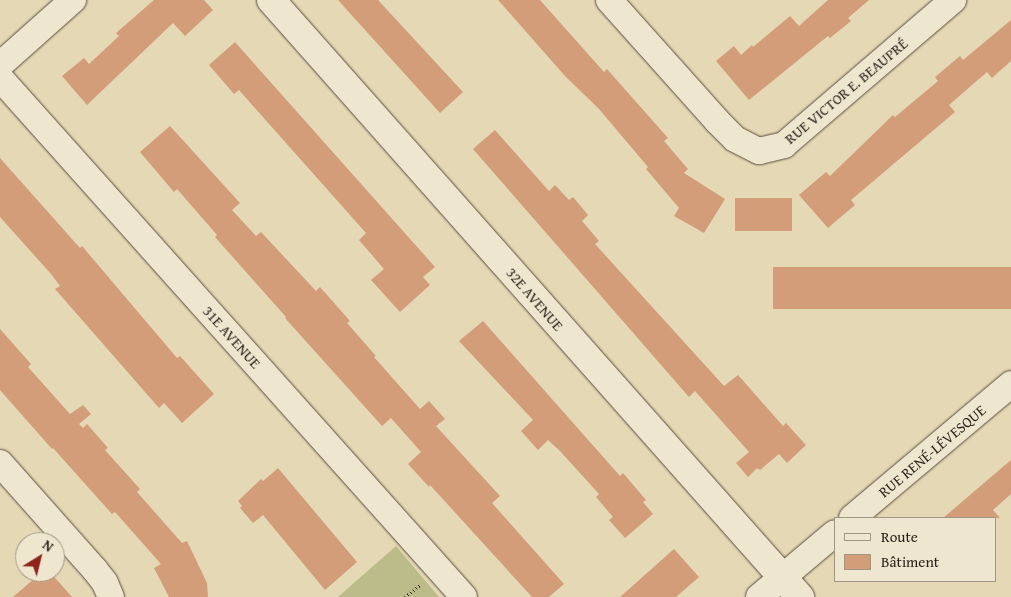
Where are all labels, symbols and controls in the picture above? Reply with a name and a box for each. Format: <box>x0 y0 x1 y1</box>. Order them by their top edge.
street label: RUE VICTOR E. BEAUPRÉ <box>781 34 911 148</box>
street label: 32E AVENUE <box>503 264 567 334</box>
street label: 31E AVENUE <box>199 302 265 372</box>
street label: RUE RENÉ-LÉVESQUE <box>875 401 989 501</box>
legend <box>834 517 996 582</box>
text: Route <box>881 526 918 547</box>
north arrow <box>15 532 65 582</box>
text: N <box>39 535 58 557</box>
text: Bâtiment <box>881 551 939 572</box>

